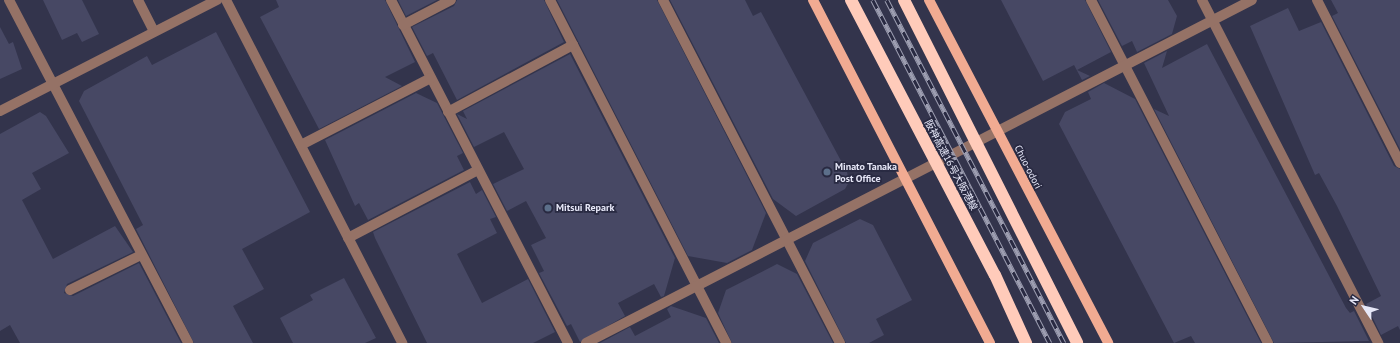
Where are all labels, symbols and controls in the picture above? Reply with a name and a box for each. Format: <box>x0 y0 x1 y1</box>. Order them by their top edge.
street label: 阪神高速16号大阪港線 <box>922 118 980 212</box>
street label: Chuo-odori <box>1012 143 1044 191</box>
place label: Minato Tanaka Post Office <box>835 160 897 184</box>
marker: Minato Tanaka Post Office <box>822 167 832 177</box>
place label: Mitsui Repark <box>556 202 614 214</box>
marker: Mitsui Repark <box>543 203 553 213</box>
north arrow <box>1344 287 1384 327</box>
text: N <box>1346 293 1362 307</box>

